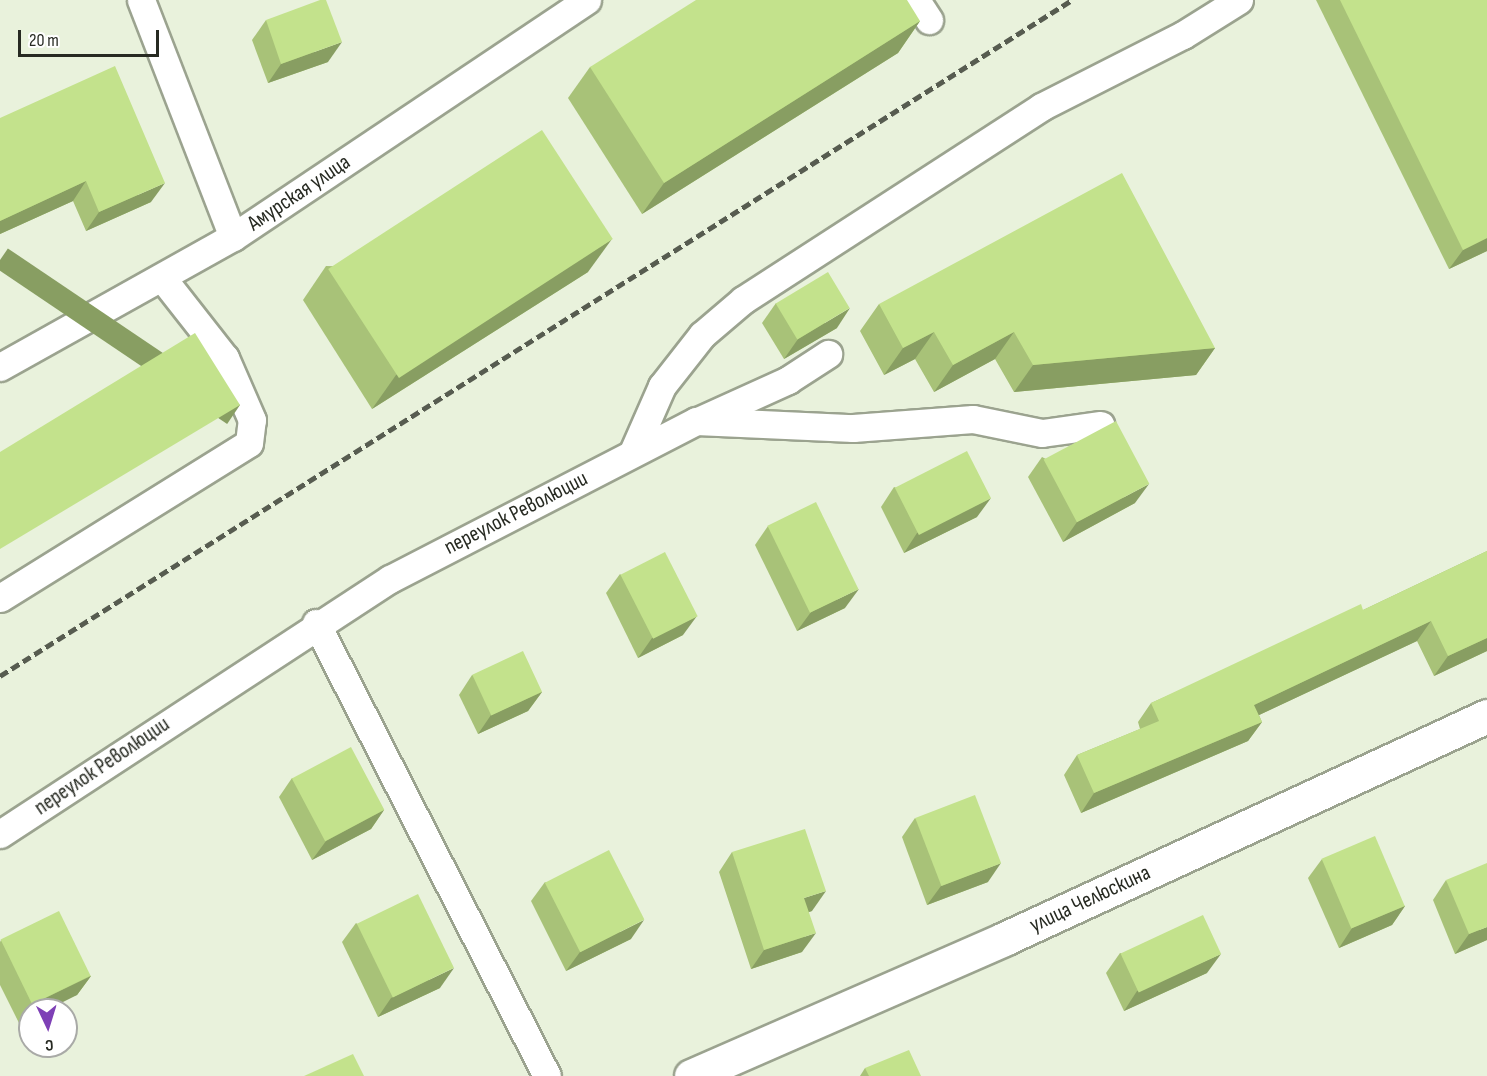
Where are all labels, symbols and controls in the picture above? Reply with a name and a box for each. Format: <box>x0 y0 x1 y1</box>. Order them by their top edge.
scale bar <box>21 18 162 56</box>
text: 20 m <box>29 30 59 51</box>
street label: Амурская улица <box>243 149 355 237</box>
street label: переулок Революции <box>440 465 592 561</box>
street label: переулок Революции <box>29 711 175 821</box>
street label: улица Челюскина <box>1025 860 1155 938</box>
north arrow <box>18 998 78 1058</box>
text: С <box>44 1035 54 1054</box>

